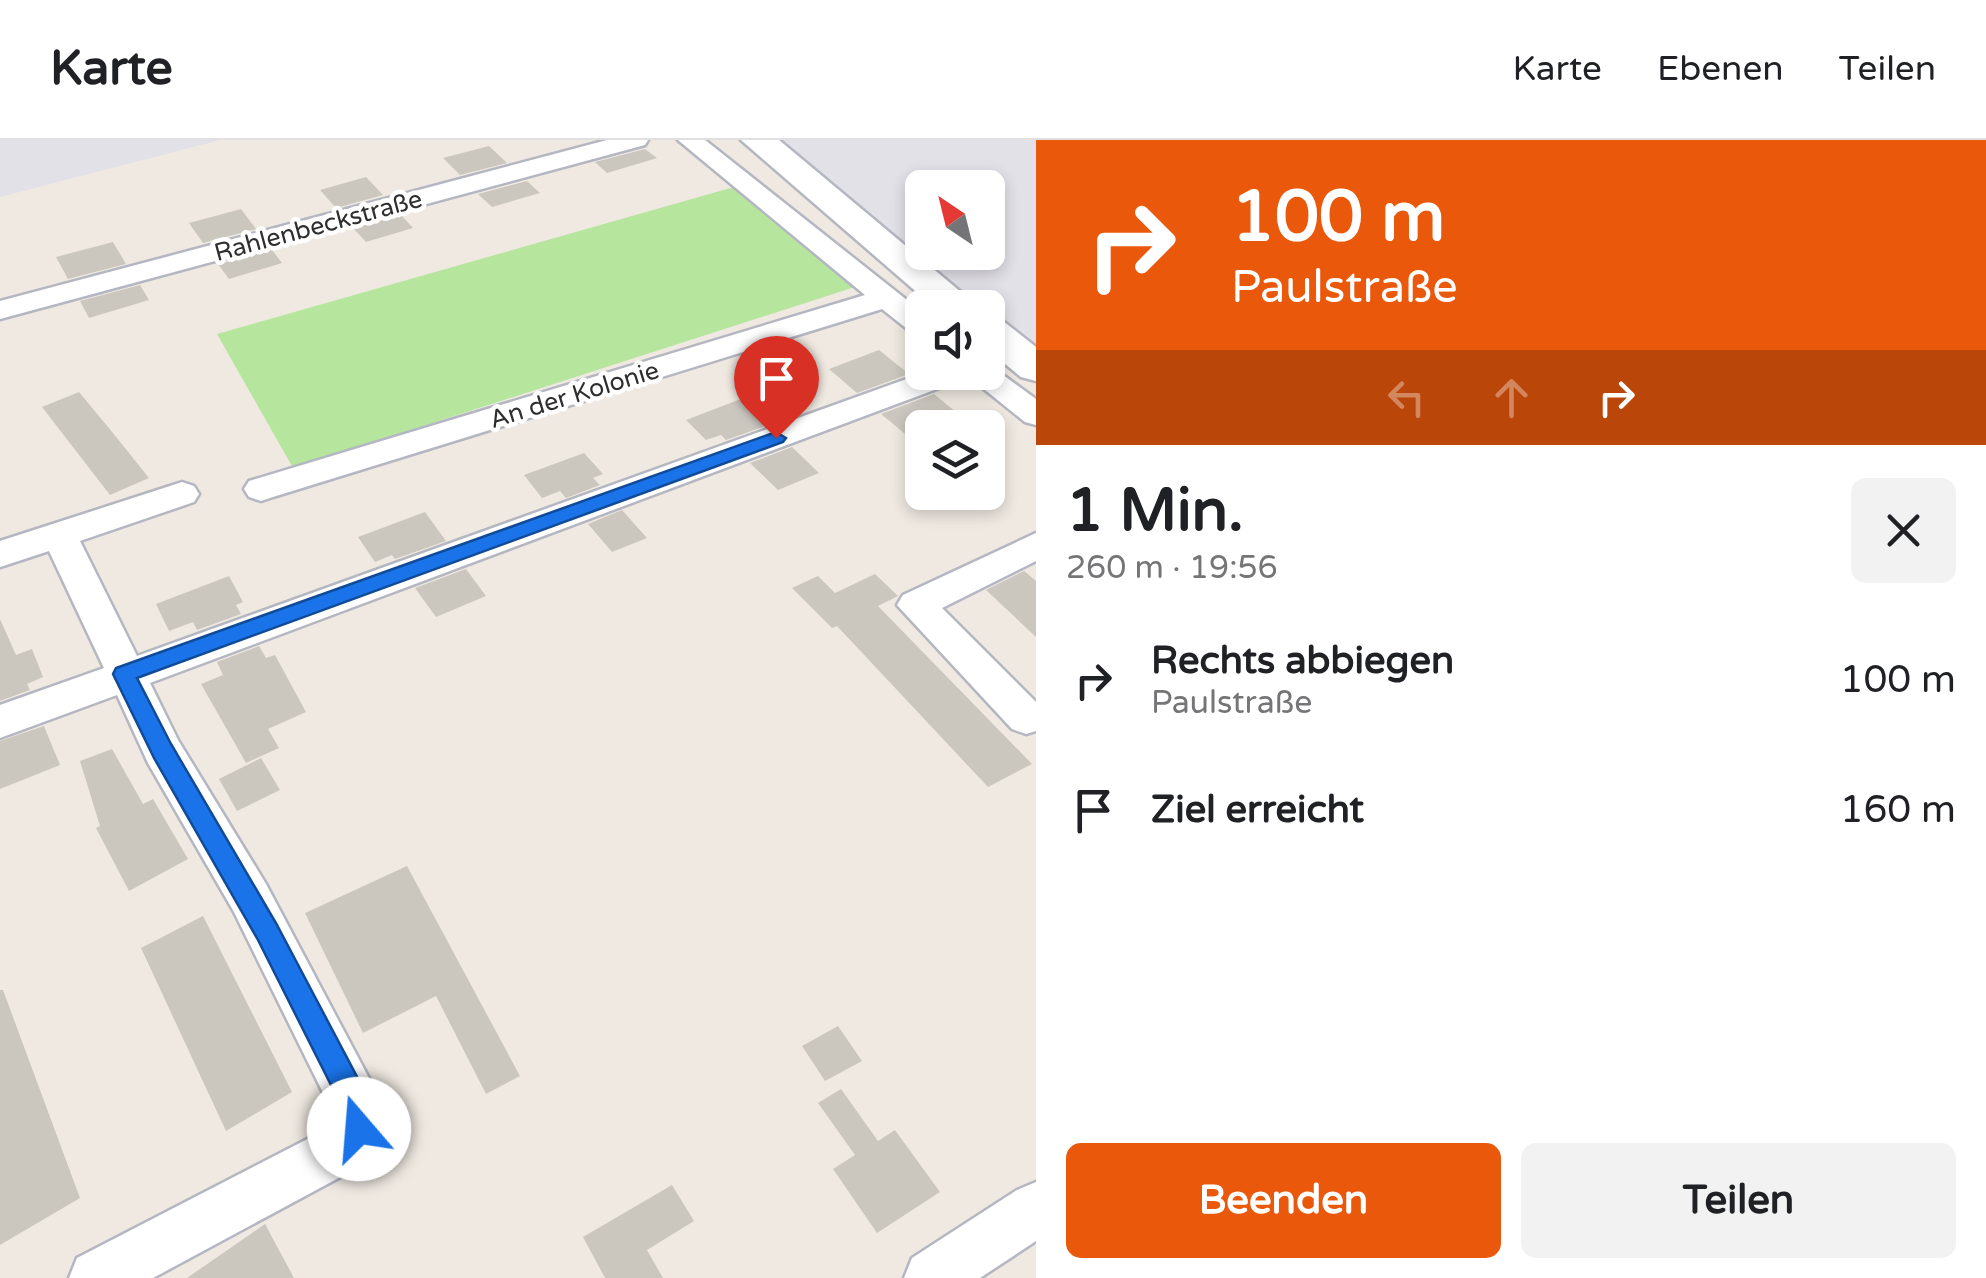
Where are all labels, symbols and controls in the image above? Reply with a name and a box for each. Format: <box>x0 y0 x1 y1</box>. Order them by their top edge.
text: Karte <box>50 40 173 98</box>
text: Karte <box>1512 48 1602 90</box>
text: Ebenen <box>1657 48 1784 90</box>
text: Teilen <box>1839 48 1936 90</box>
north arrow <box>905 170 1005 270</box>
map controls <box>905 170 1005 510</box>
text: 100 m <box>1231 176 1445 260</box>
icon: right <box>1066 180 1196 310</box>
street label: Rahlenbeckstraße <box>211 184 425 268</box>
text: Paulstraße <box>1231 261 1458 315</box>
button: sound <box>905 290 1005 390</box>
pin <box>734 336 819 439</box>
icon: arrive <box>749 351 804 406</box>
street label: An der Kolonie <box>486 355 662 435</box>
icon: left <box>1379 370 1434 425</box>
icon: ahead <box>1484 370 1539 425</box>
icon: right <box>1589 370 1644 425</box>
button: layers <box>905 410 1005 510</box>
text: 1 Min. <box>1066 475 1244 547</box>
button: close <box>1851 478 1956 583</box>
text: 260 m · 19:56 <box>1066 549 1278 587</box>
text: Rechts abbiegen <box>1151 638 1454 684</box>
icon: right <box>1066 653 1121 708</box>
text: 100 m <box>1840 657 1956 703</box>
text: Paulstraße <box>1151 684 1312 722</box>
icon: arrive <box>1066 783 1121 838</box>
text: Ziel erreicht <box>1151 787 1364 833</box>
text: 160 m <box>1840 787 1956 833</box>
position arrow <box>307 1077 411 1181</box>
button: Beenden <box>1066 1143 1501 1258</box>
button: Teilen <box>1521 1143 1956 1258</box>

